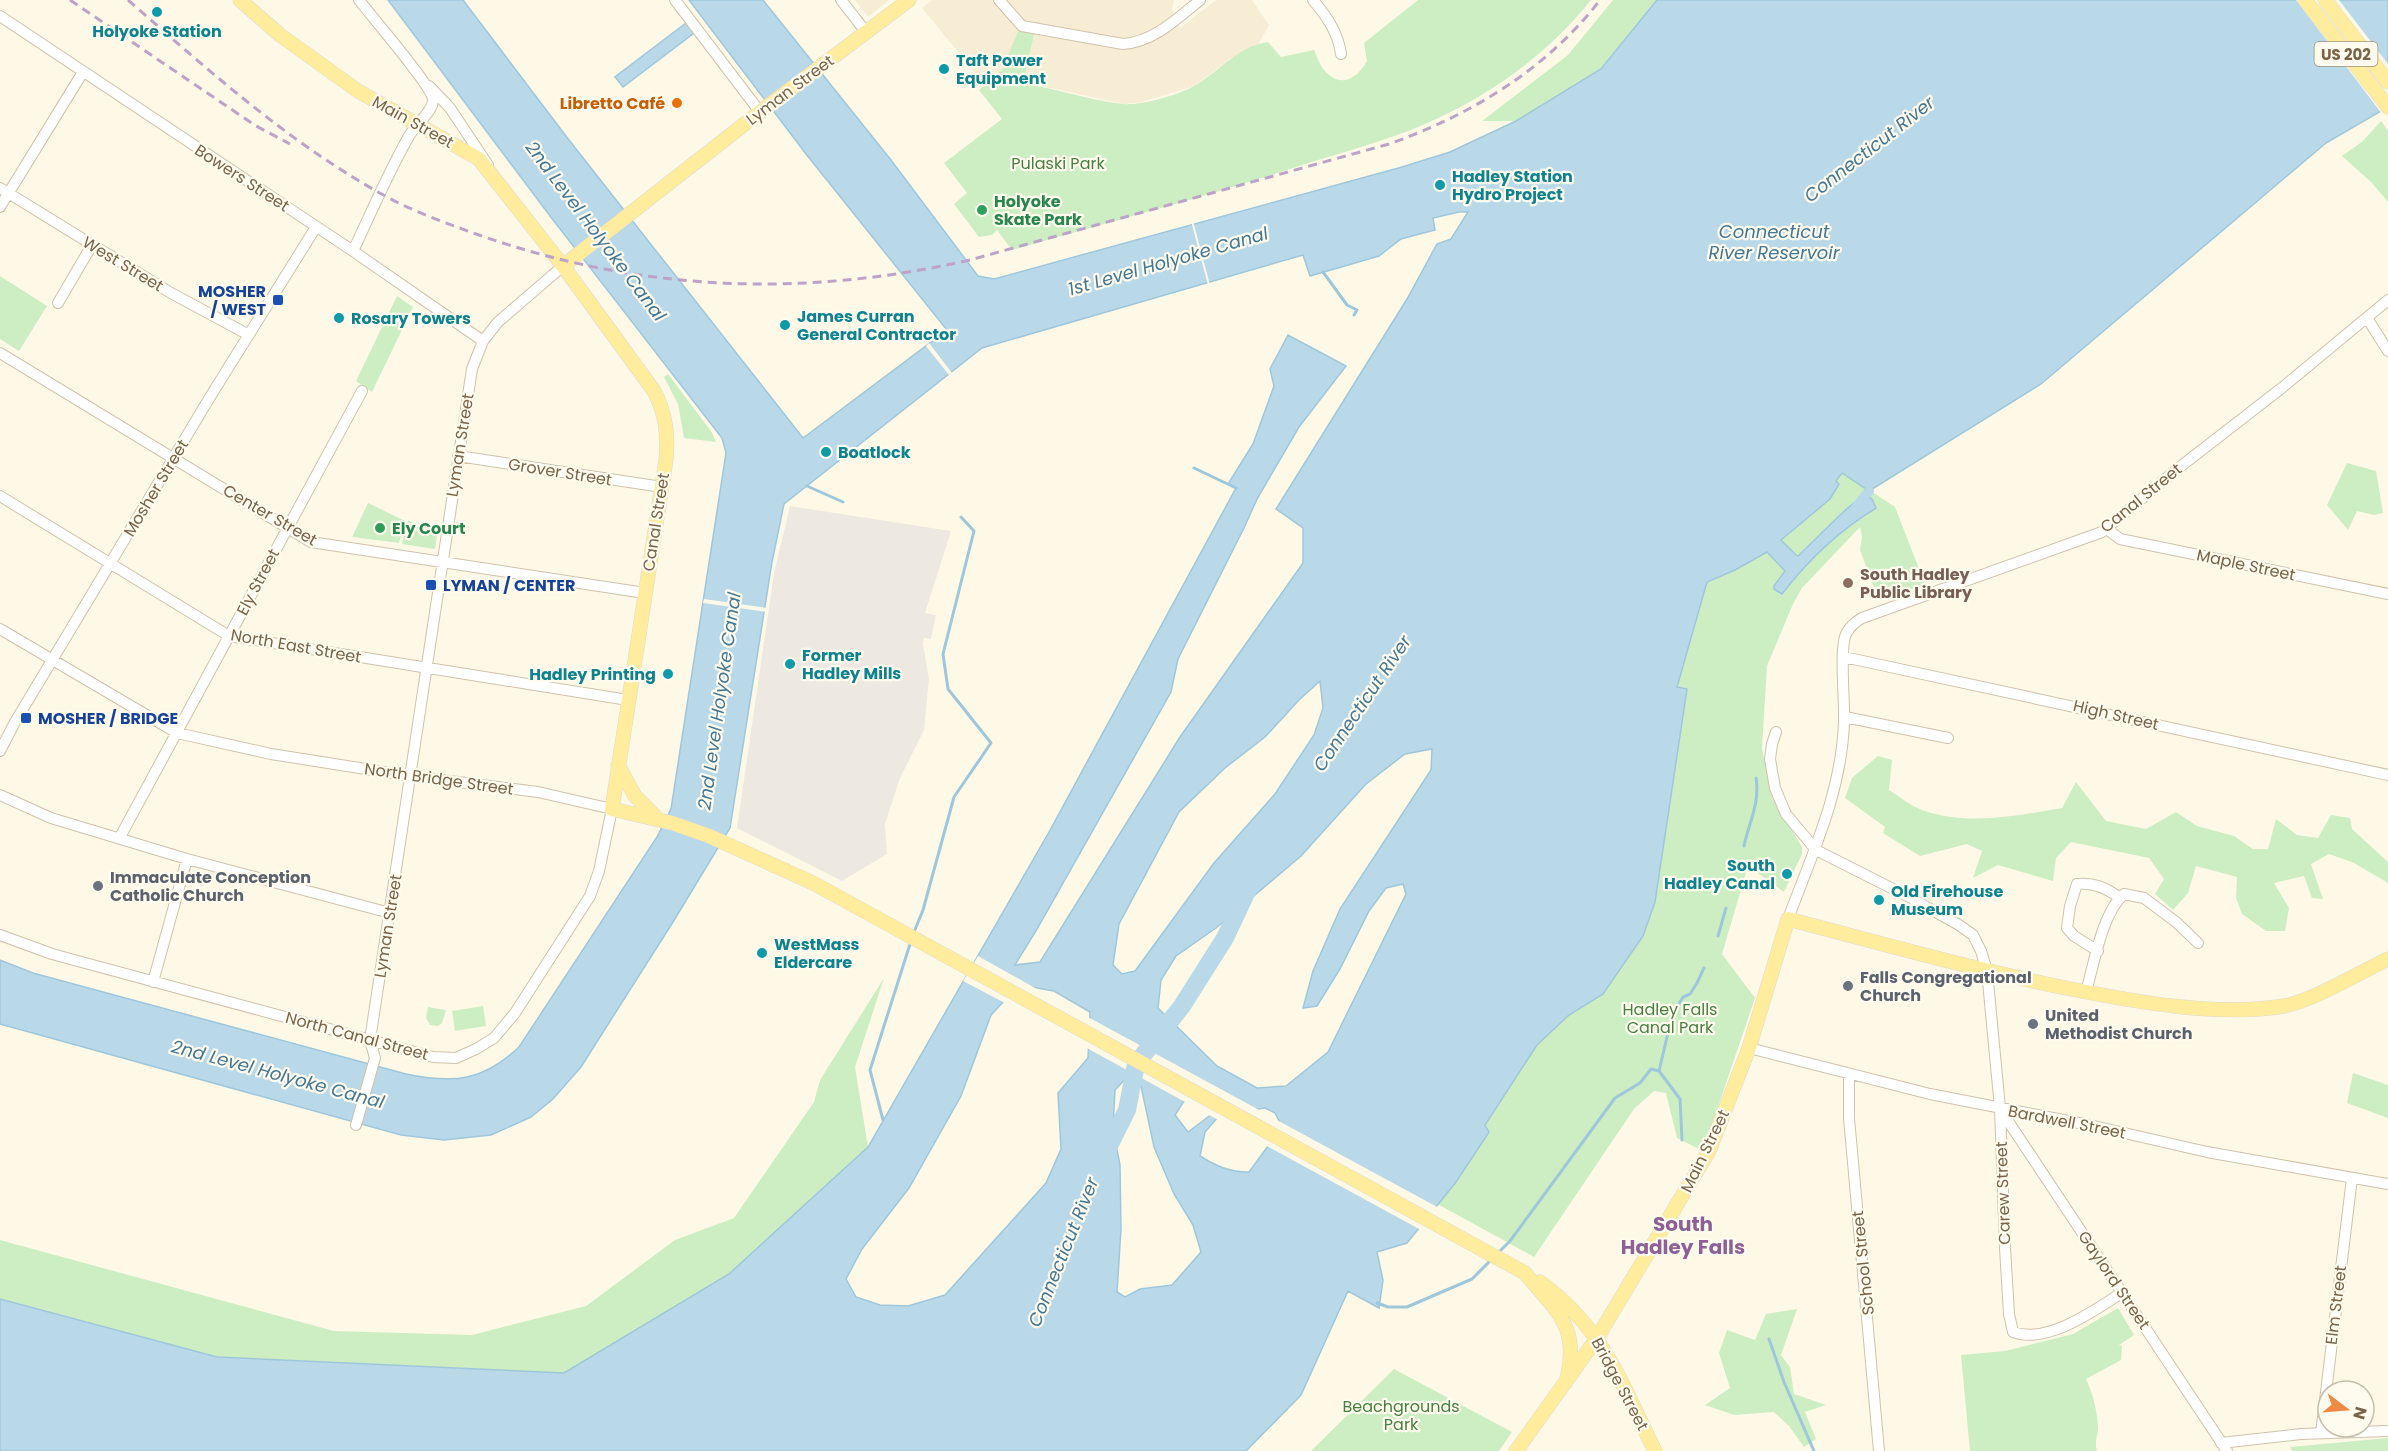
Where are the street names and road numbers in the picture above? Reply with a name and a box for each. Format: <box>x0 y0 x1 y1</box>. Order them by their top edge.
road number: US 202 <box>2314 42 2378 66</box>
street label: Lyman Street <box>741 49 839 131</box>
street label: Main Street <box>368 90 458 154</box>
street label: Bowers Street <box>190 139 294 217</box>
street label: West Street <box>78 231 168 297</box>
street label: Lyman Street <box>440 391 480 498</box>
street label: Mosher Street <box>118 435 194 541</box>
street label: Grover Street <box>507 452 614 492</box>
street label: Canal Street <box>2095 458 2187 538</box>
street label: Canal Street <box>637 471 675 573</box>
street label: Center Street <box>219 479 322 551</box>
street label: Maple Street <box>2195 543 2298 587</box>
street label: Ely Street <box>231 545 285 619</box>
street label: North East Street <box>229 623 363 669</box>
street label: High Street <box>2071 694 2161 736</box>
street label: North Bridge Street <box>363 757 515 801</box>
street label: Lyman Street <box>368 872 408 979</box>
street label: North Canal Street <box>283 1006 431 1066</box>
street label: Bardwell Street <box>2006 1099 2128 1145</box>
street label: Main Street <box>1675 1105 1735 1196</box>
street label: Carew Street <box>1990 1141 2016 1245</box>
street label: School Street <box>1846 1209 1880 1316</box>
street label: Gaylord Street <box>2072 1226 2156 1334</box>
street label: Elm Street <box>2320 1264 2352 1346</box>
street label: Bridge Street <box>1586 1333 1654 1435</box>

